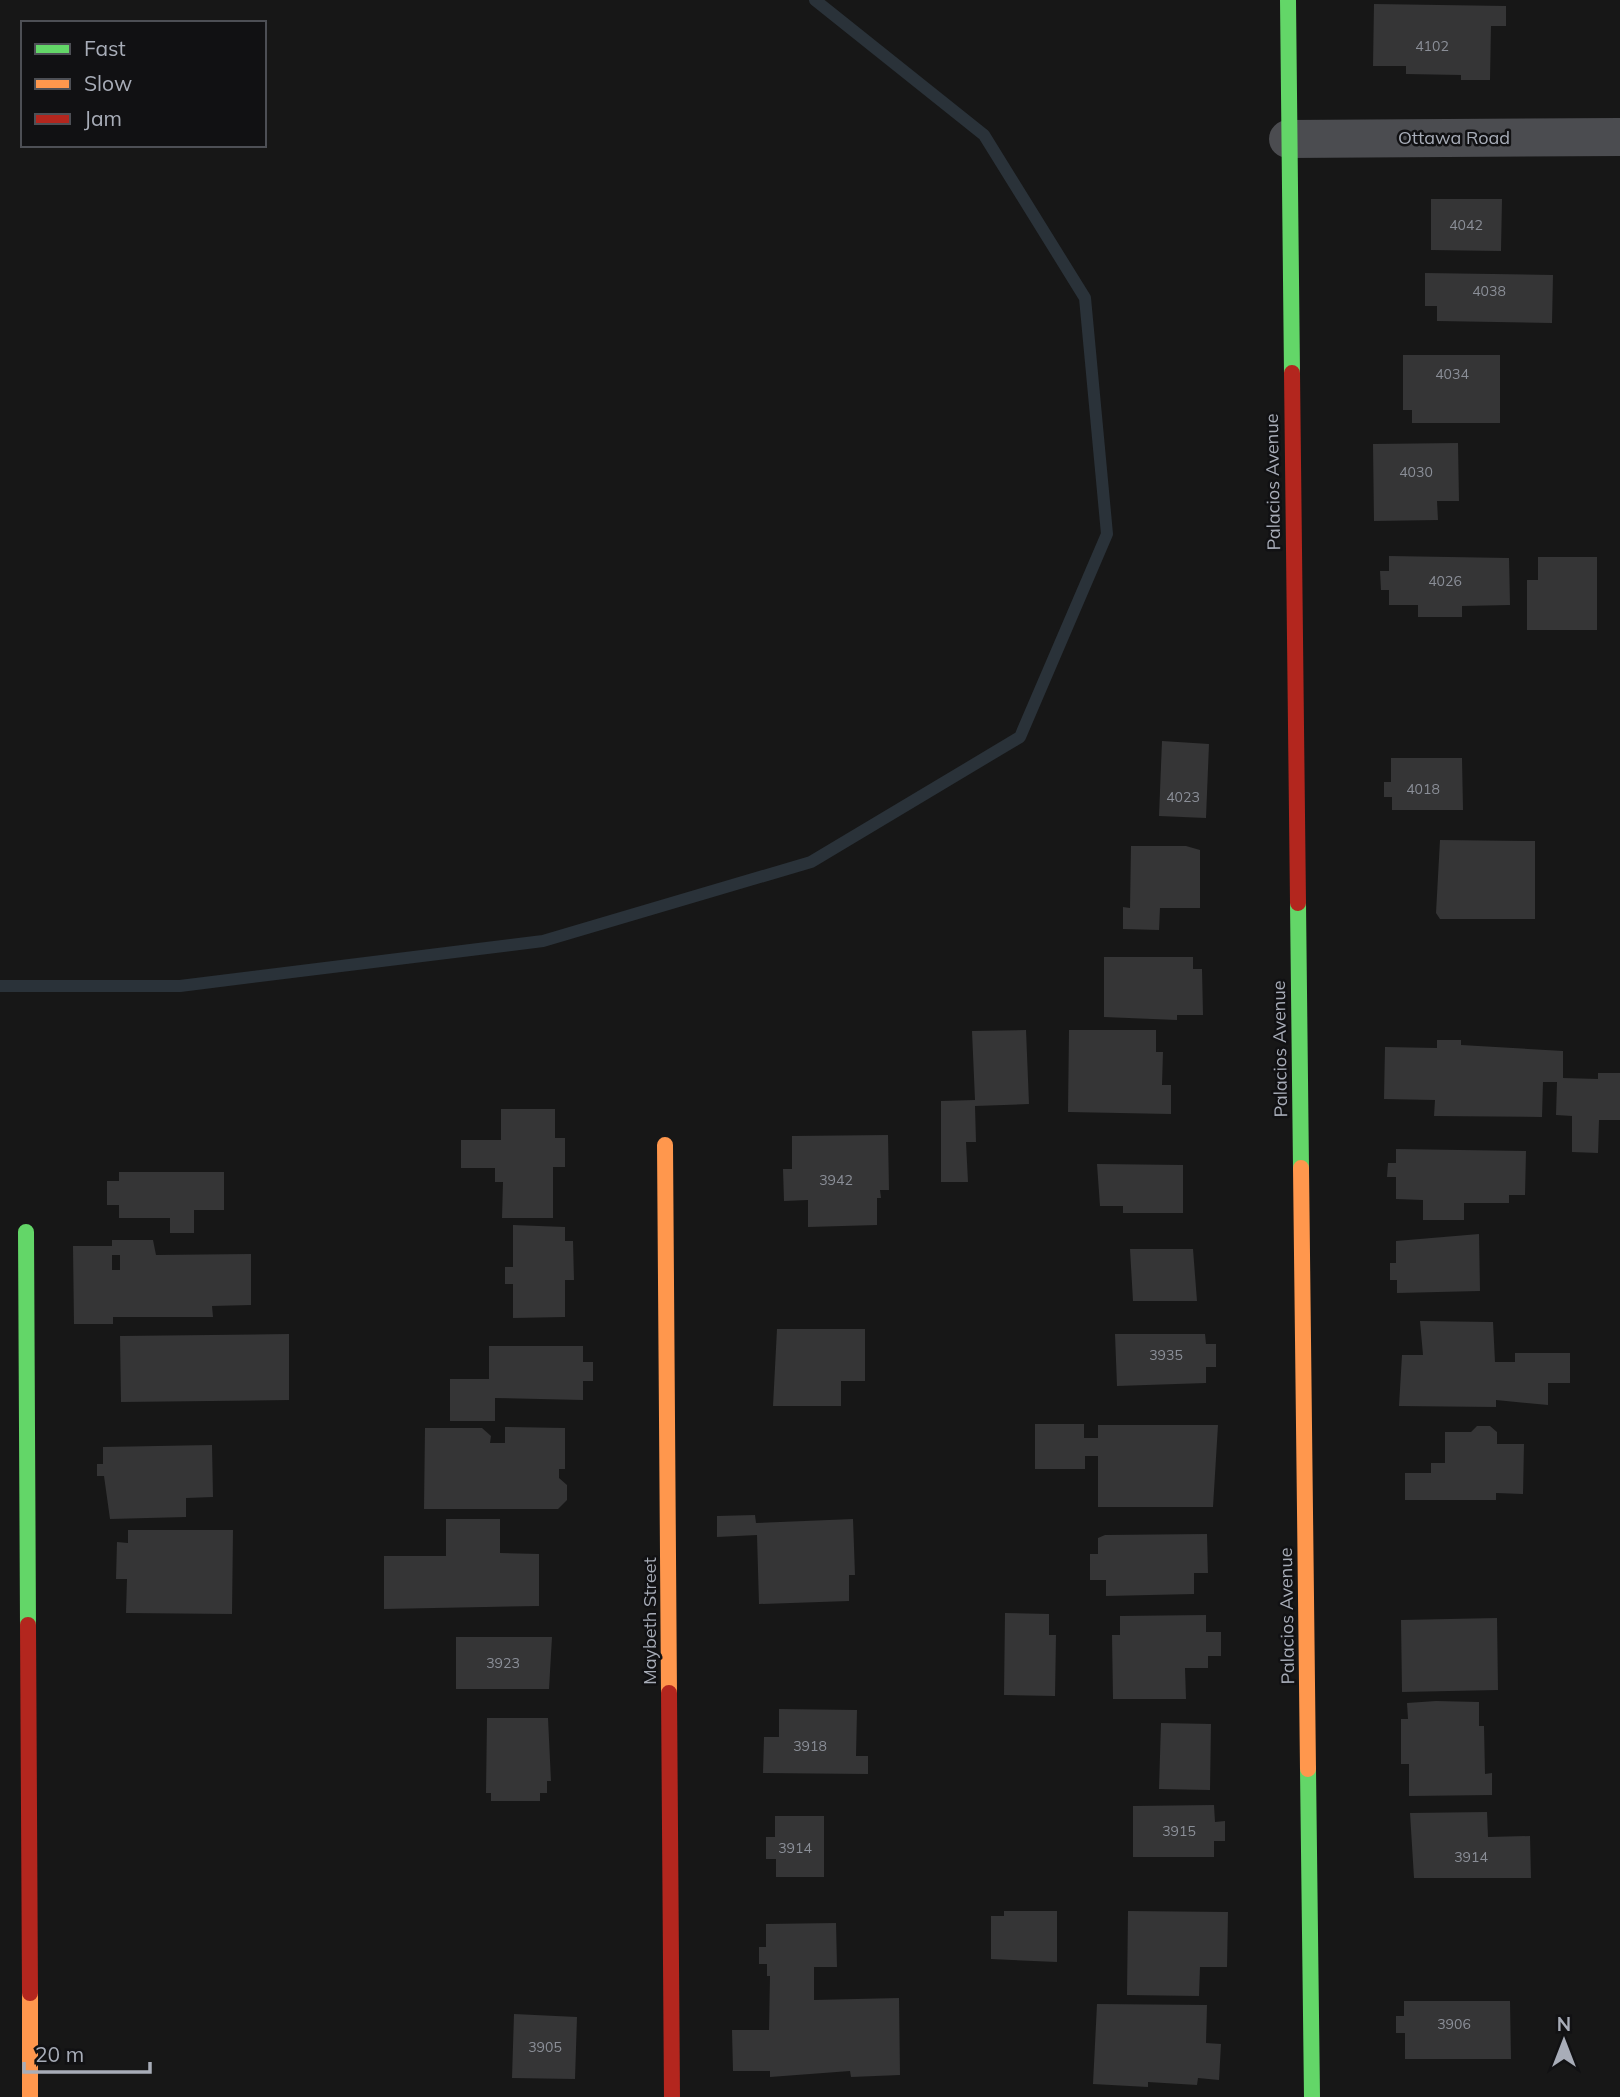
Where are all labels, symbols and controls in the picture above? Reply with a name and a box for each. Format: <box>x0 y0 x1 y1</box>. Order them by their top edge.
legend <box>21 21 266 147</box>
text: Fast <box>84 35 126 61</box>
house number: 4102 <box>1415 37 1449 55</box>
text: Slow <box>84 70 132 96</box>
text: Jam <box>84 105 122 131</box>
street label: Ottawa Road <box>1398 126 1510 149</box>
house number: 4042 <box>1449 216 1483 234</box>
house number: 4038 <box>1472 282 1506 300</box>
house number: 4034 <box>1435 365 1469 383</box>
street label: Palacios Avenue <box>1260 413 1285 551</box>
house number: 4030 <box>1399 463 1433 481</box>
house number: 4026 <box>1428 572 1462 590</box>
house number: 4018 <box>1406 780 1440 798</box>
house number: 4023 <box>1166 788 1200 806</box>
street label: Palacios Avenue <box>1267 980 1292 1118</box>
house number: 3942 <box>819 1171 853 1189</box>
house number: 3935 <box>1149 1346 1183 1364</box>
street label: Palacios Avenue <box>1274 1547 1299 1685</box>
street label: Maybeth Street <box>638 1557 661 1685</box>
house number: 3923 <box>486 1654 520 1672</box>
house number: 3918 <box>793 1737 827 1755</box>
house number: 3915 <box>1162 1822 1196 1840</box>
house number: 3914 <box>778 1839 812 1857</box>
house number: 3914 <box>1454 1848 1488 1866</box>
north arrow <box>1529 2006 1599 2076</box>
text: N <box>1557 2012 1571 2036</box>
house number: 3906 <box>1437 2015 1471 2033</box>
scale bar <box>24 2030 150 2074</box>
house number: 3905 <box>528 2038 562 2056</box>
text: 20 m <box>35 2041 84 2067</box>

